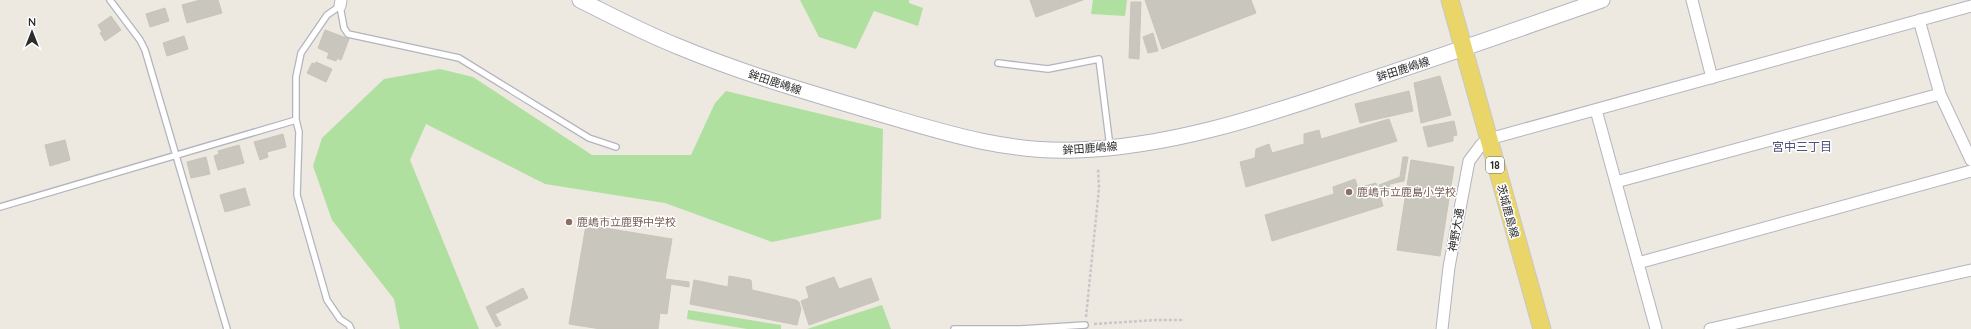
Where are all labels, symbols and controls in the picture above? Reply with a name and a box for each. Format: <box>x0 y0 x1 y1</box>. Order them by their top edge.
north arrow <box>12 12 52 52</box>
text: N <box>28 15 36 29</box>
street label: 鉾田鹿嶋線 <box>1375 54 1431 84</box>
street label: 鉾田鹿嶋線 <box>747 67 803 97</box>
street label: 鉾田鹿嶋線 <box>1062 139 1118 157</box>
district label: 宮中三丁目 <box>1772 139 1832 154</box>
road number: 18 <box>1486 157 1504 173</box>
street label: 茨城鹿島線 <box>1494 183 1522 239</box>
place label: 鹿嶋市立鹿島小学校 <box>1357 185 1456 199</box>
marker: 鹿嶋市立鹿島小学校 <box>1344 187 1354 197</box>
street label: 神野大通 <box>1445 207 1467 253</box>
place label: 鹿嶋市立鹿野中学校 <box>577 215 676 229</box>
marker: 鹿嶋市立鹿野中学校 <box>564 217 574 227</box>

